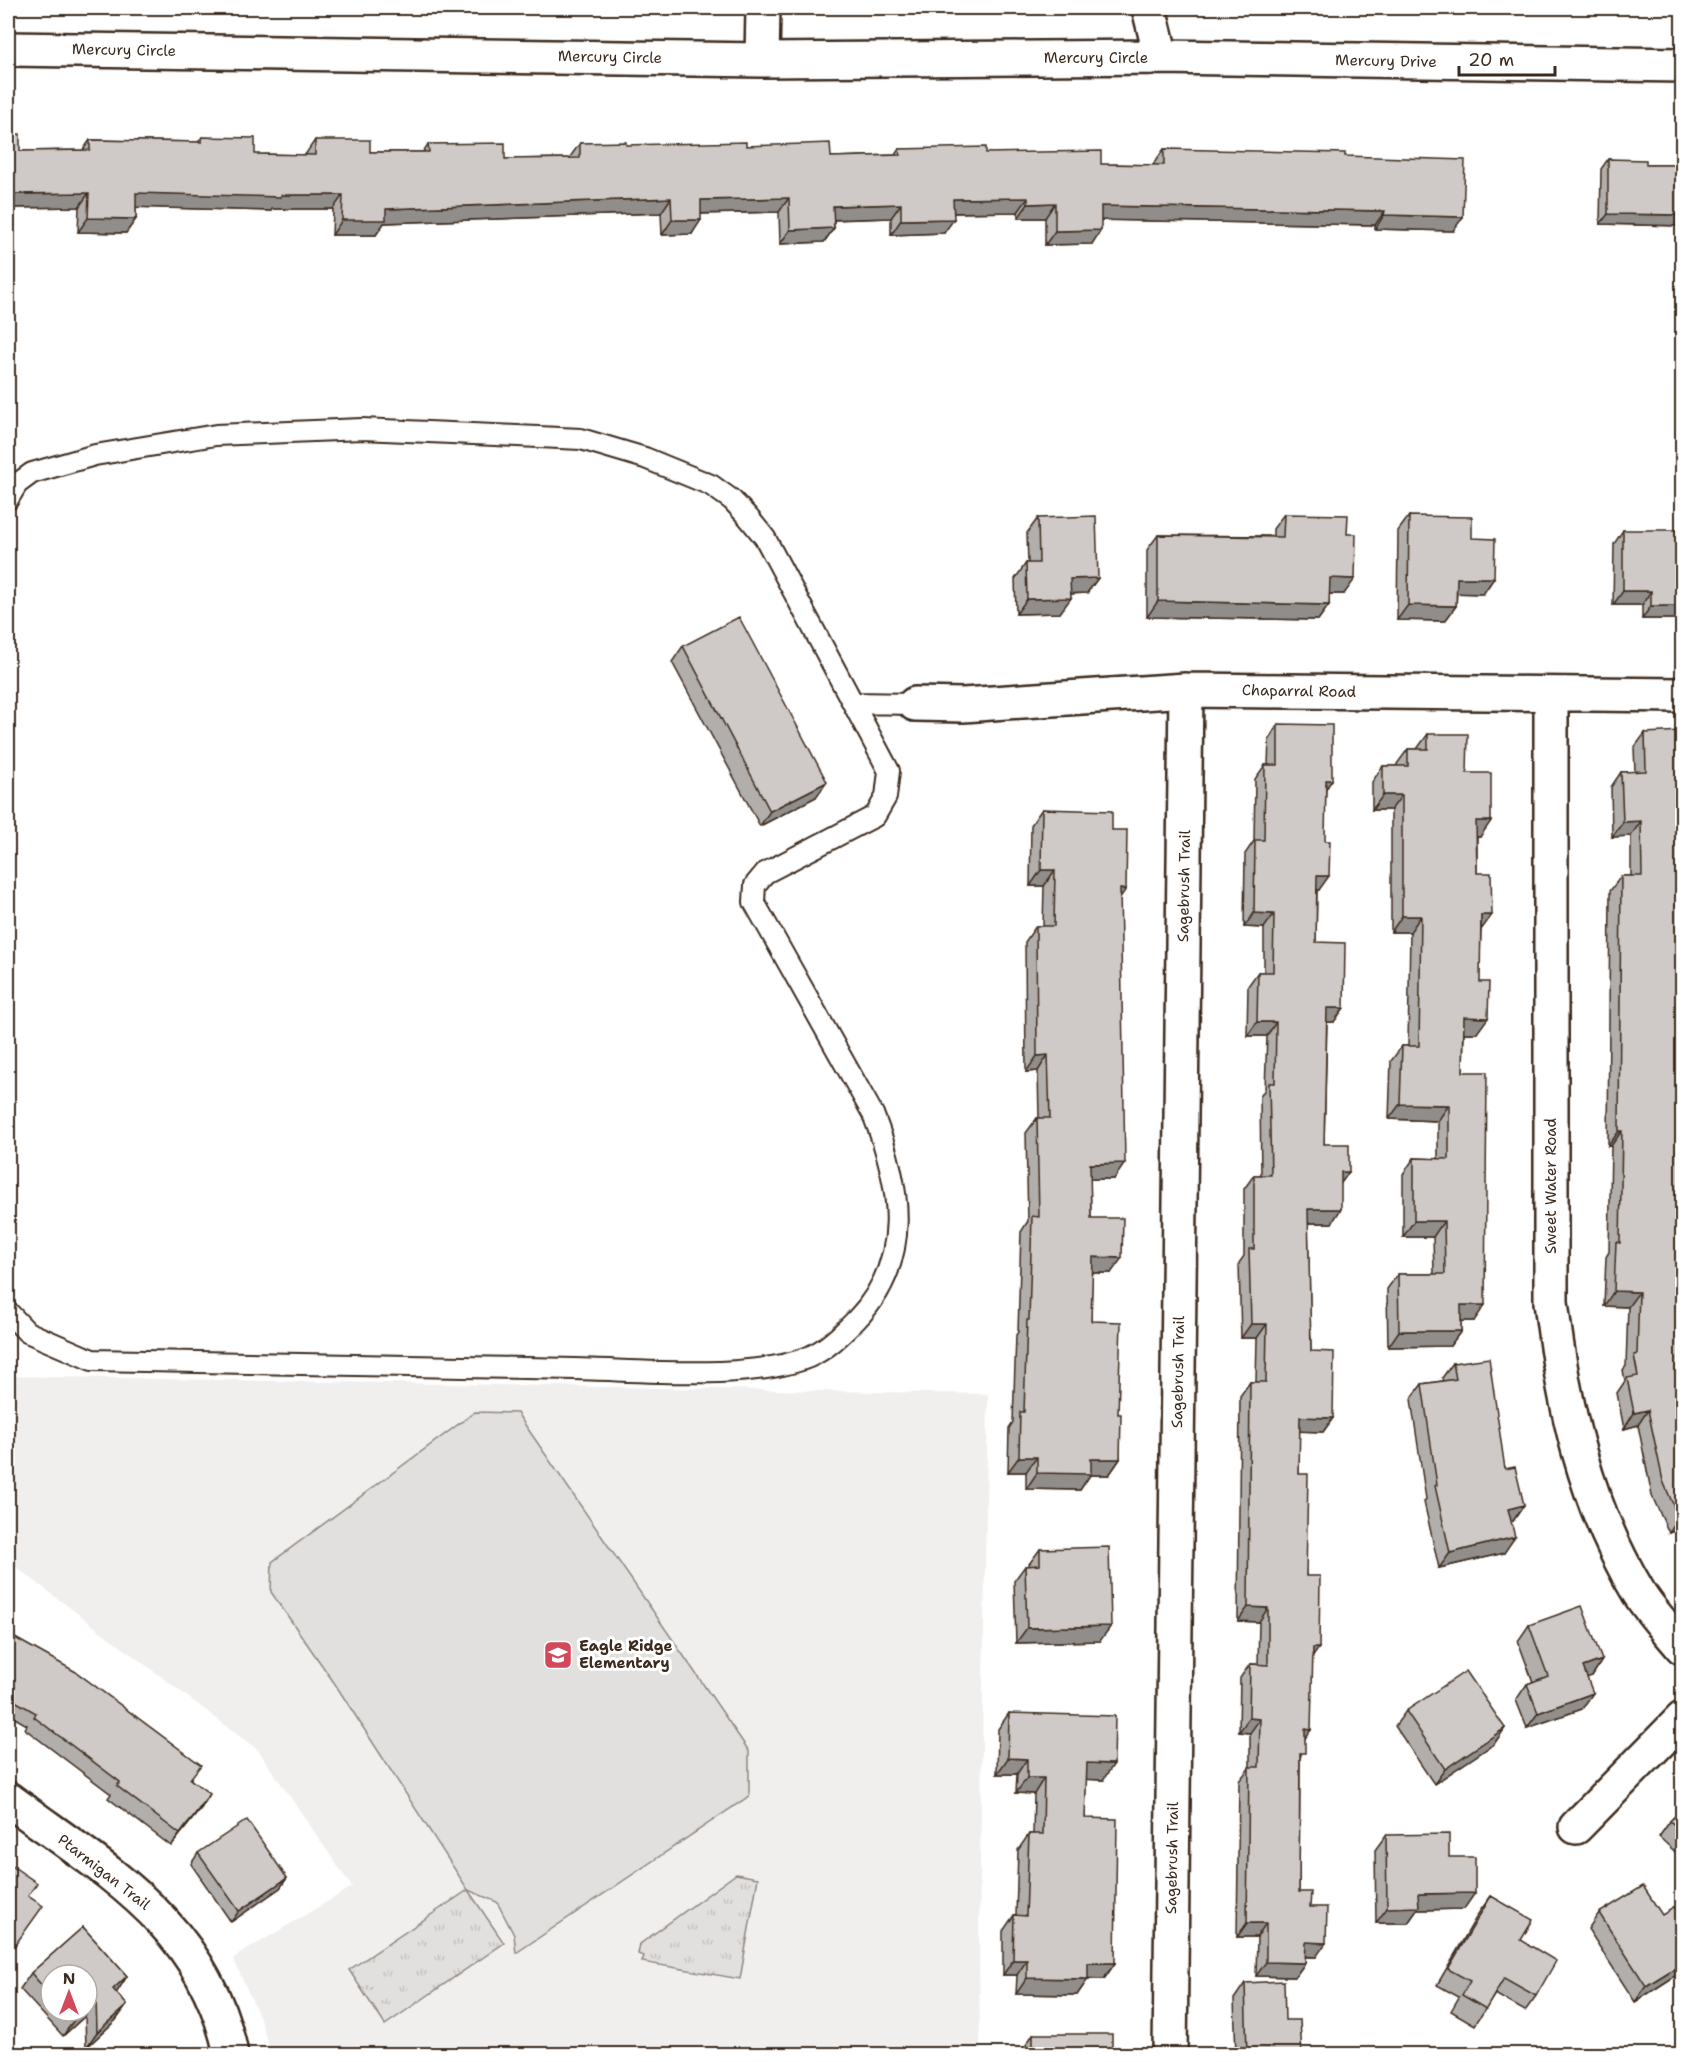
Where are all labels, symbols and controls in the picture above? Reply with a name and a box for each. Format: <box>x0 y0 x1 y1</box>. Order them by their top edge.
street label: Mercury Circle <box>72 39 176 61</box>
scale bar <box>1459 39 1555 77</box>
street label: Mercury Circle <box>558 46 662 68</box>
street label: Mercury Circle <box>1044 48 1148 68</box>
text: 20 m <box>1468 48 1514 72</box>
street label: Mercury Drive <box>1335 50 1437 72</box>
street label: Chaparral Road <box>1242 680 1357 702</box>
street label: Sagebrush Trail <box>1173 829 1195 942</box>
street label: Sweet Water Road <box>1541 1117 1561 1254</box>
street label: Sagebrush Trail <box>1167 1315 1189 1428</box>
place label: Eagle Ridge Elementary <box>579 1636 672 1673</box>
school or university icon: Eagle Ridge Elementary <box>542 1639 574 1671</box>
street label: Sagebrush Trail <box>1161 1801 1183 1914</box>
street label: Ptarmigan Trail <box>54 1830 155 1915</box>
north arrow <box>39 1963 99 2023</box>
text: N <box>63 1968 75 1989</box>

